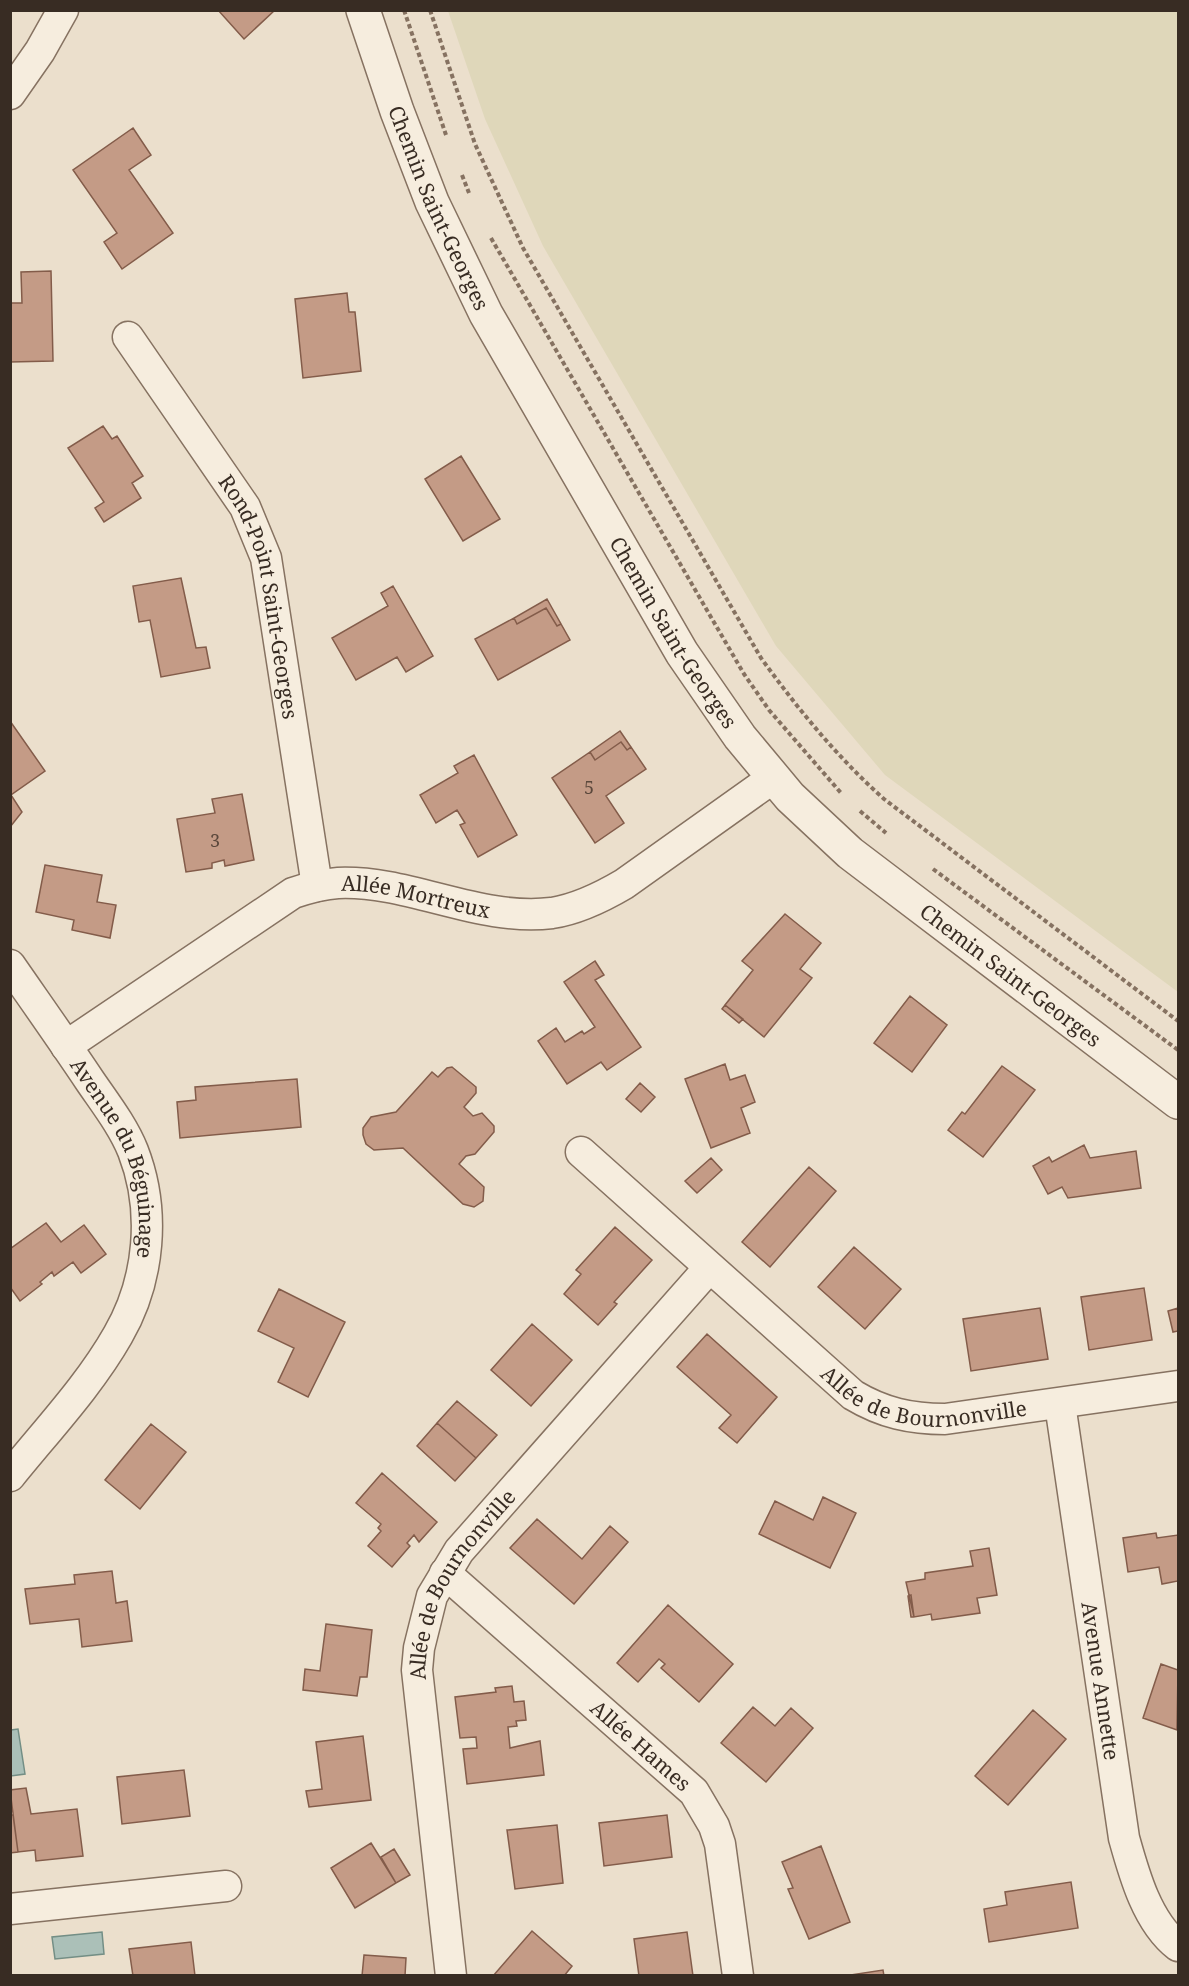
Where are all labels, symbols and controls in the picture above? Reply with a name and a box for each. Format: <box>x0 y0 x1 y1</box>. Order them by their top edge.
street label: Chemin Saint-Georges <box>382 101 496 315</box>
street label: Rond-Point Saint-Georges <box>213 469 305 721</box>
street label: Chemin Saint-Georges <box>604 531 744 734</box>
house number: 5 <box>584 775 594 799</box>
house number: 3 <box>210 828 220 852</box>
street label: Allée Mortreux <box>341 869 493 924</box>
street label: Chemin Saint-Georges <box>914 897 1107 1053</box>
street label: Avenue du Béguinage <box>64 1052 161 1260</box>
street label: Allée de Bournonville <box>815 1359 1029 1433</box>
street label: Allée de Bournonville <box>403 1483 521 1682</box>
street label: Avenue Annette <box>1075 1600 1126 1762</box>
street label: Allée Hames <box>585 1694 697 1797</box>

